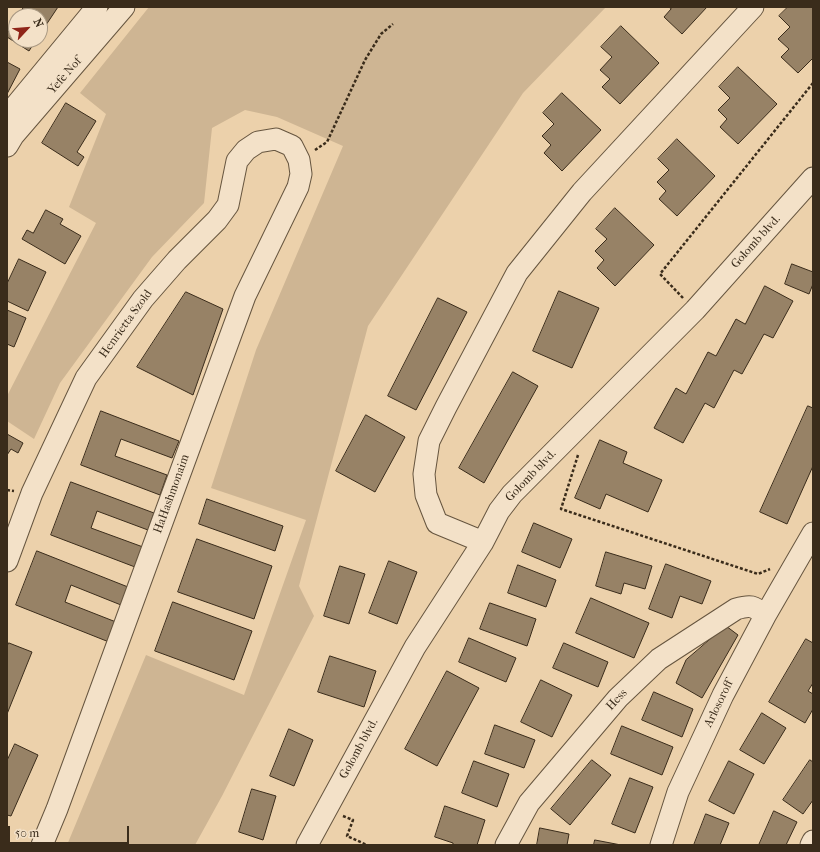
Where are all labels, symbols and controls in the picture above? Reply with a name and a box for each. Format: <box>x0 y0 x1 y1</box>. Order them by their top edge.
north arrow <box>8 8 48 48</box>
text: N <box>31 16 46 30</box>
street label: Yefe Nof <box>45 55 85 97</box>
street label: Golomb blvd. <box>728 212 784 272</box>
street label: Henrietta Szold <box>96 287 156 361</box>
street label: Golomb blvd. <box>503 447 559 505</box>
street label: HaHashmonaim <box>151 452 193 536</box>
street label: Arlosoroff <box>701 678 737 730</box>
street label: Hess <box>604 686 630 714</box>
street label: Golomb blvd. <box>337 716 381 782</box>
scale bar <box>10 818 131 844</box>
text: 50 m <box>15 826 39 840</box>

